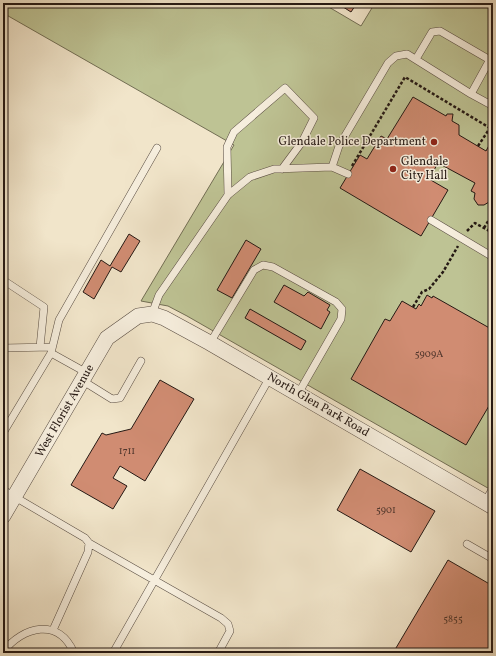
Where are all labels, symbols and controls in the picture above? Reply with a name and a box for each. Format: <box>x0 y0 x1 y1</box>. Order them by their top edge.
place label: Glendale Police Department <box>278 134 426 150</box>
marker: Glendale Police Department <box>429 137 439 147</box>
place label: Glendale City Hall <box>401 154 449 184</box>
marker: Glendale City Hall <box>388 164 398 174</box>
house number: 5909A <box>415 347 443 361</box>
street label: West Florist Avenue <box>32 361 98 460</box>
street label: North Glen Park Road <box>264 369 372 441</box>
house number: 1711 <box>119 444 135 458</box>
house number: 5901 <box>376 503 396 517</box>
house number: 5855 <box>443 612 463 626</box>

